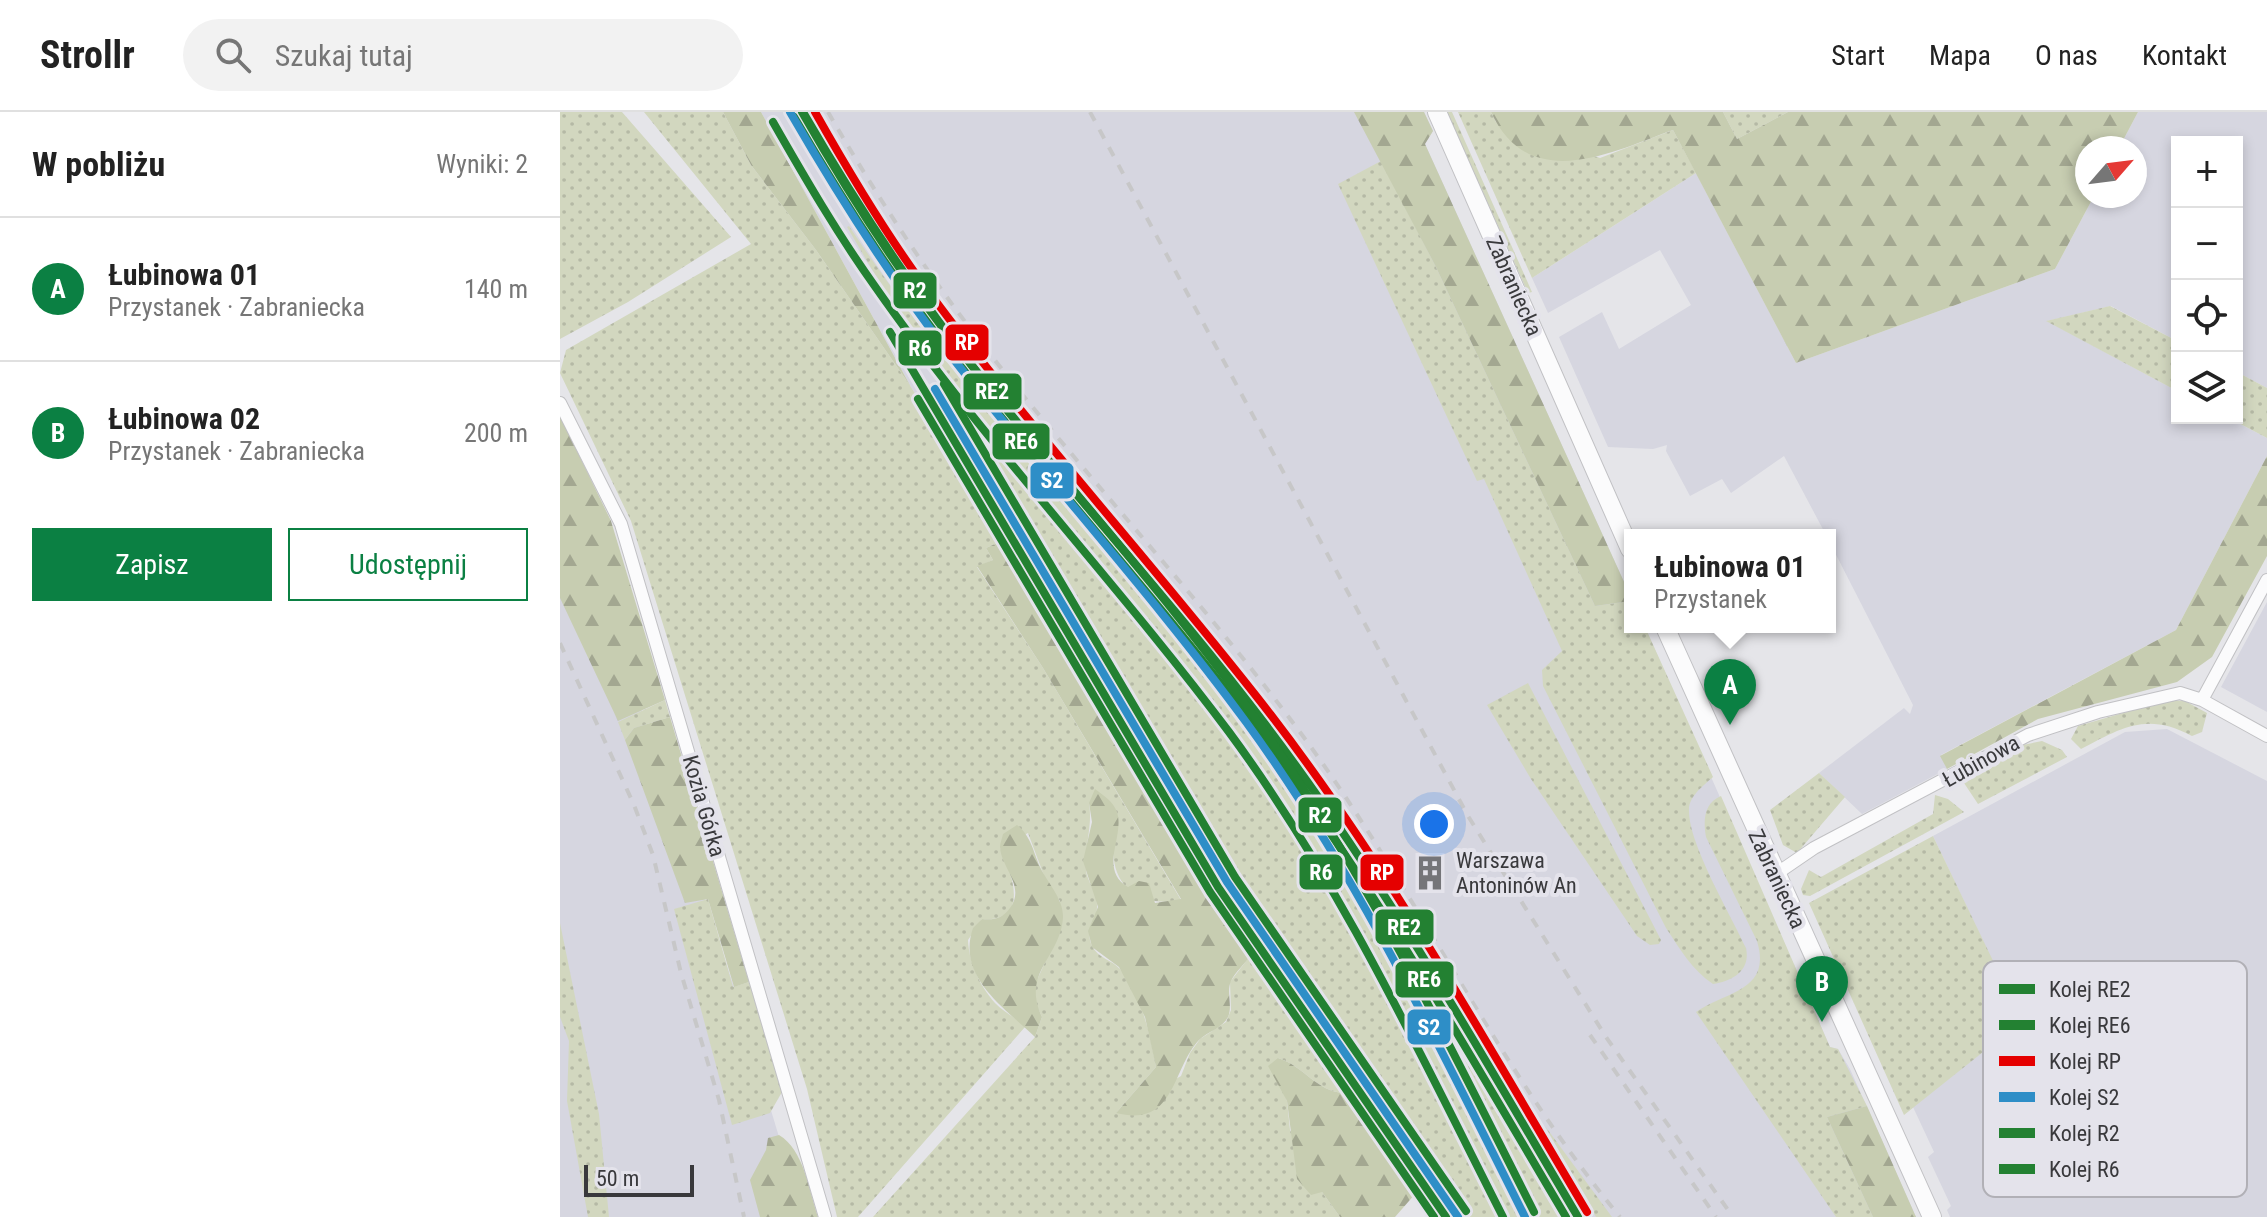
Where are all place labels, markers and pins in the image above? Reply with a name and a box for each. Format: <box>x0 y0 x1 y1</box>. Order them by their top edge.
pin: A <box>1704 659 1756 725</box>
place label: Warszawa Antoninów An <box>1456 848 1577 898</box>
building icon: Warszawa Antoninów An <box>1411 854 1449 892</box>
pin: B <box>1796 956 1848 1022</box>

